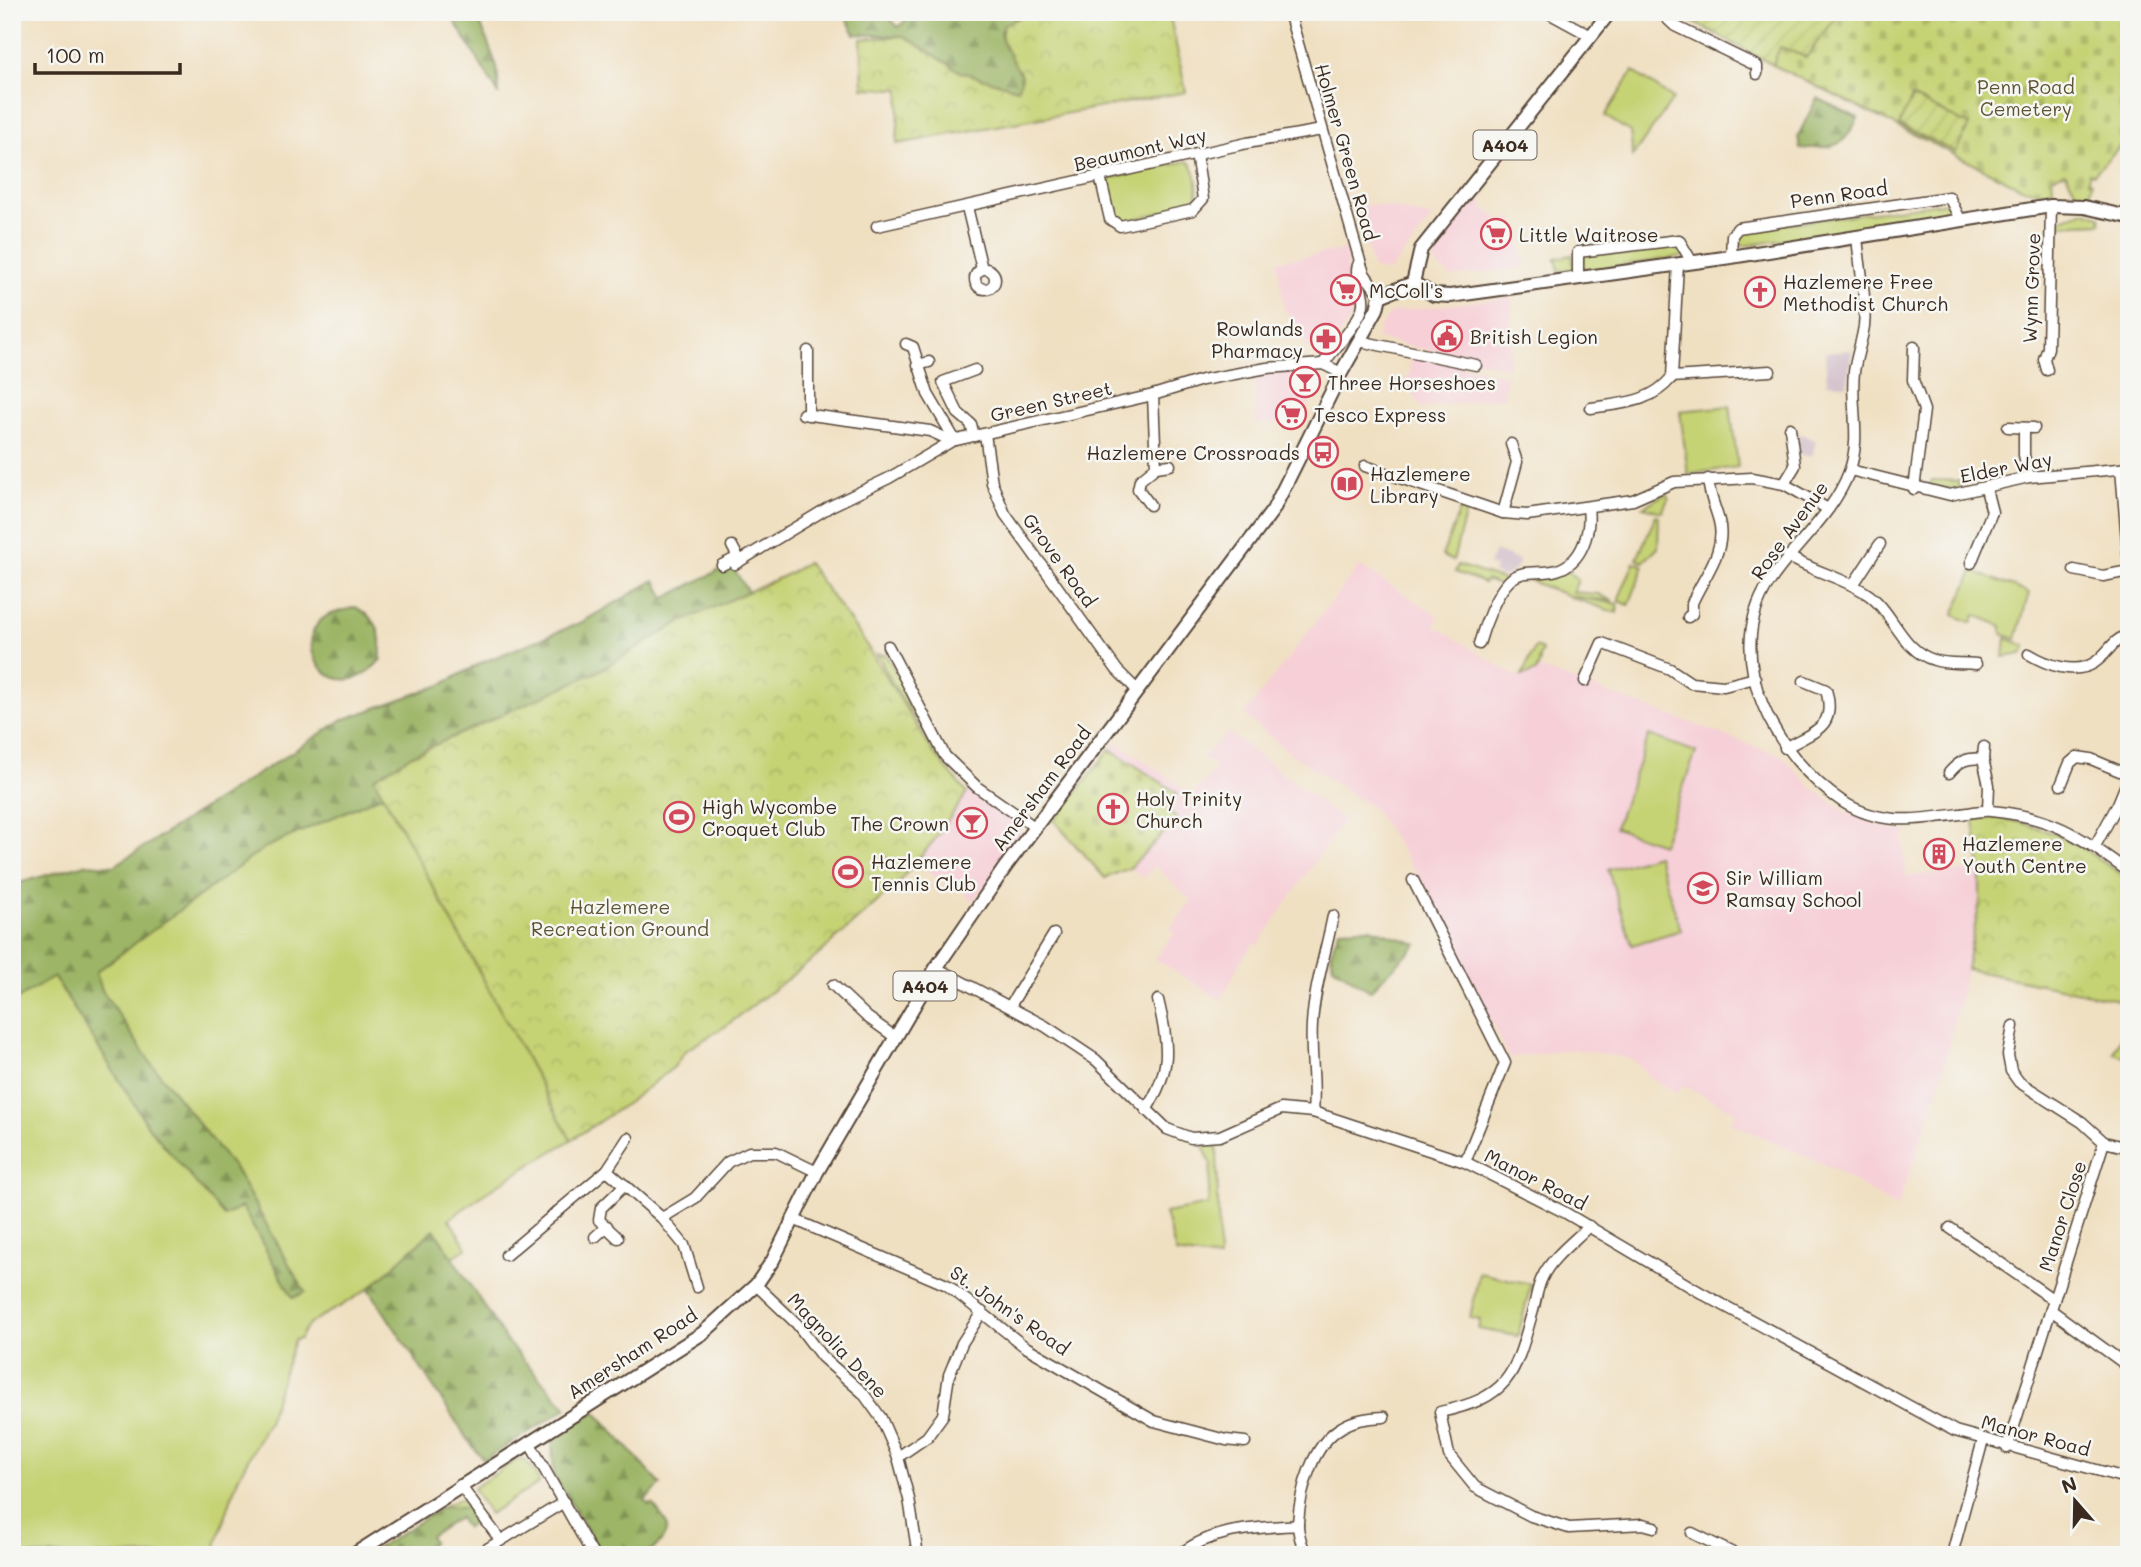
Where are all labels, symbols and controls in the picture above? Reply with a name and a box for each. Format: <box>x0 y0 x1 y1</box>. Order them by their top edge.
scale bar <box>35 32 180 76</box>
text: 100 m <box>46 41 105 68</box>
street label: Holmer Green Road <box>1310 61 1384 243</box>
park label: Penn Road Cemetery <box>1977 74 2075 121</box>
street label: Beaumont Way <box>1071 122 1209 176</box>
road number: A404 <box>1474 130 1536 160</box>
street label: Penn Road <box>1789 175 1889 213</box>
supermarket icon: Little Waitrose <box>1479 217 1513 251</box>
place label: Little Waitrose <box>1519 222 1659 247</box>
street label: Wynn Grove <box>2017 232 2045 344</box>
place label: Hazlemere Free Methodist Church <box>1783 269 1948 316</box>
supermarket icon: McColl's <box>1329 273 1363 307</box>
church icon: Hazlemere Free Methodist Church <box>1743 275 1777 309</box>
place label: McColl's <box>1369 278 1443 303</box>
place label: Rowlands Pharmacy <box>1211 316 1303 363</box>
public building icon: British Legion <box>1430 319 1464 353</box>
pharmacy icon: Rowlands Pharmacy <box>1309 322 1343 356</box>
place label: British Legion <box>1470 324 1598 349</box>
bar icon: Three Horseshoes <box>1288 365 1322 399</box>
place label: Three Horseshoes <box>1328 370 1496 395</box>
street label: Green Street <box>988 375 1114 427</box>
supermarket icon: Tesco Express <box>1274 397 1308 431</box>
place label: Tesco Express <box>1314 402 1446 427</box>
bus stop icon: Hazlemere Crossroads <box>1306 435 1340 469</box>
place label: Hazlemere Crossroads <box>1086 440 1300 465</box>
street label: Elder Way <box>1958 446 2054 488</box>
place label: Hazlemere Library <box>1370 461 1471 508</box>
library icon: Hazlemere Library <box>1330 467 1364 501</box>
street label: Rose Avenue <box>1745 476 1833 584</box>
street label: Grove Road <box>1018 508 1102 612</box>
street label: Amersham Road <box>986 721 1096 855</box>
place label: Holy Trinity Church <box>1136 786 1242 833</box>
church icon: Holy Trinity Church <box>1096 792 1130 826</box>
place label: High Wycombe Croquet Club <box>702 794 837 841</box>
sports icon: High Wycombe Croquet Club <box>662 800 696 834</box>
bar icon: The Crown <box>955 806 989 840</box>
place label: The Crown <box>850 811 949 836</box>
place label: Hazlemere Youth Centre <box>1962 831 2087 878</box>
building icon: Hazlemere Youth Centre <box>1922 837 1956 871</box>
place label: Hazlemere Tennis Club <box>871 849 976 896</box>
sports icon: Hazlemere Tennis Club <box>831 855 865 889</box>
place label: Sir William Ramsay School <box>1726 865 1862 912</box>
school or university icon: Sir William Ramsay School <box>1686 871 1720 905</box>
park label: Hazlemere Recreation Ground <box>531 894 709 941</box>
road number: A404 <box>894 972 956 1001</box>
street label: Manor Road <box>1481 1142 1591 1216</box>
street label: Manor Close <box>2032 1157 2092 1275</box>
street label: St. John's Road <box>945 1259 1075 1361</box>
street label: Magnolia Dene <box>783 1287 893 1403</box>
street label: Amersham Road <box>562 1302 702 1404</box>
street label: Manor Road <box>1979 1408 2093 1462</box>
north arrow <box>2039 1466 2110 1536</box>
text: N <box>2058 1470 2080 1499</box>

